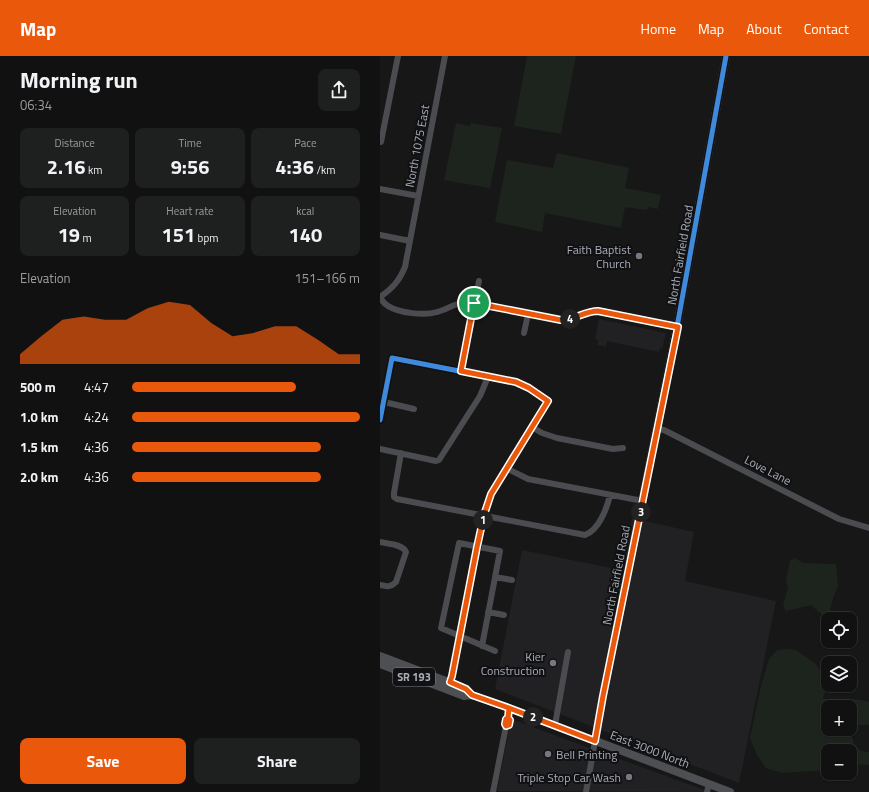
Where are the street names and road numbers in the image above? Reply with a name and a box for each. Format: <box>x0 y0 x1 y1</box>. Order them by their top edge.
street label: North 1075 East <box>400 102 434 189</box>
street label: North Fairfield Road <box>662 204 698 306</box>
street label: Love Lane <box>741 450 795 490</box>
street label: North Fairfield Road <box>597 524 635 626</box>
road number: SR 193 <box>393 668 435 686</box>
street label: East 3000 North <box>607 725 693 773</box>

